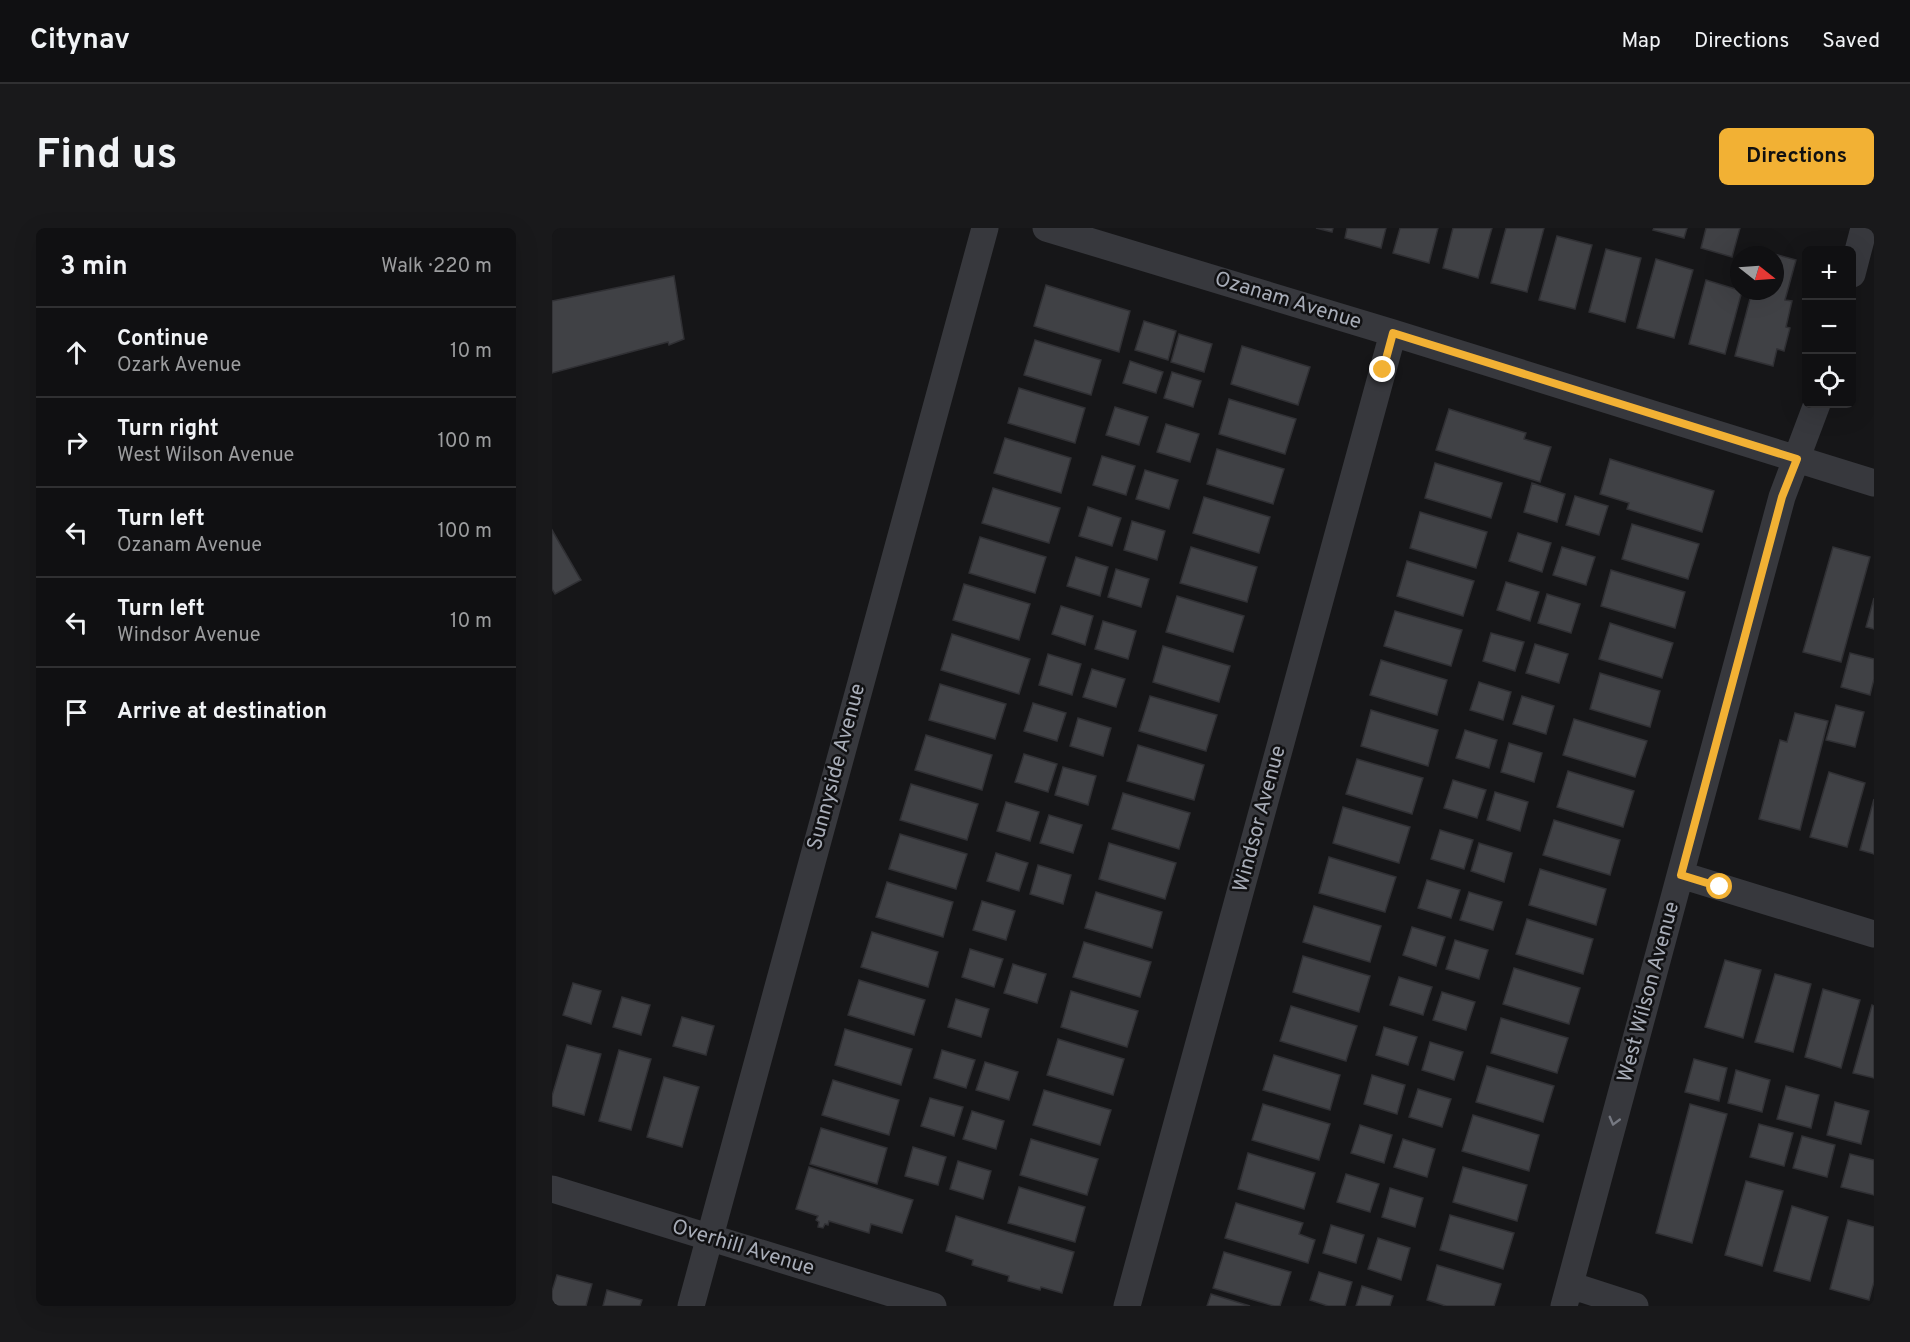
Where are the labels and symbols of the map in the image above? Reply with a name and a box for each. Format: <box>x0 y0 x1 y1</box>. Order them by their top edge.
north arrow <box>1730 246 1784 300</box>
street label: Ozanam Avenue <box>1211 266 1365 336</box>
route end <box>1369 356 1395 382</box>
street label: Sunnyside Avenue <box>802 681 872 853</box>
street label: Windsor Avenue <box>1227 743 1293 895</box>
route start <box>1706 873 1732 899</box>
street label: West Wilson Avenue <box>1612 899 1686 1085</box>
one-way arrow <box>1609 1116 1622 1126</box>
street label: Overhill Avenue <box>668 1213 818 1283</box>

